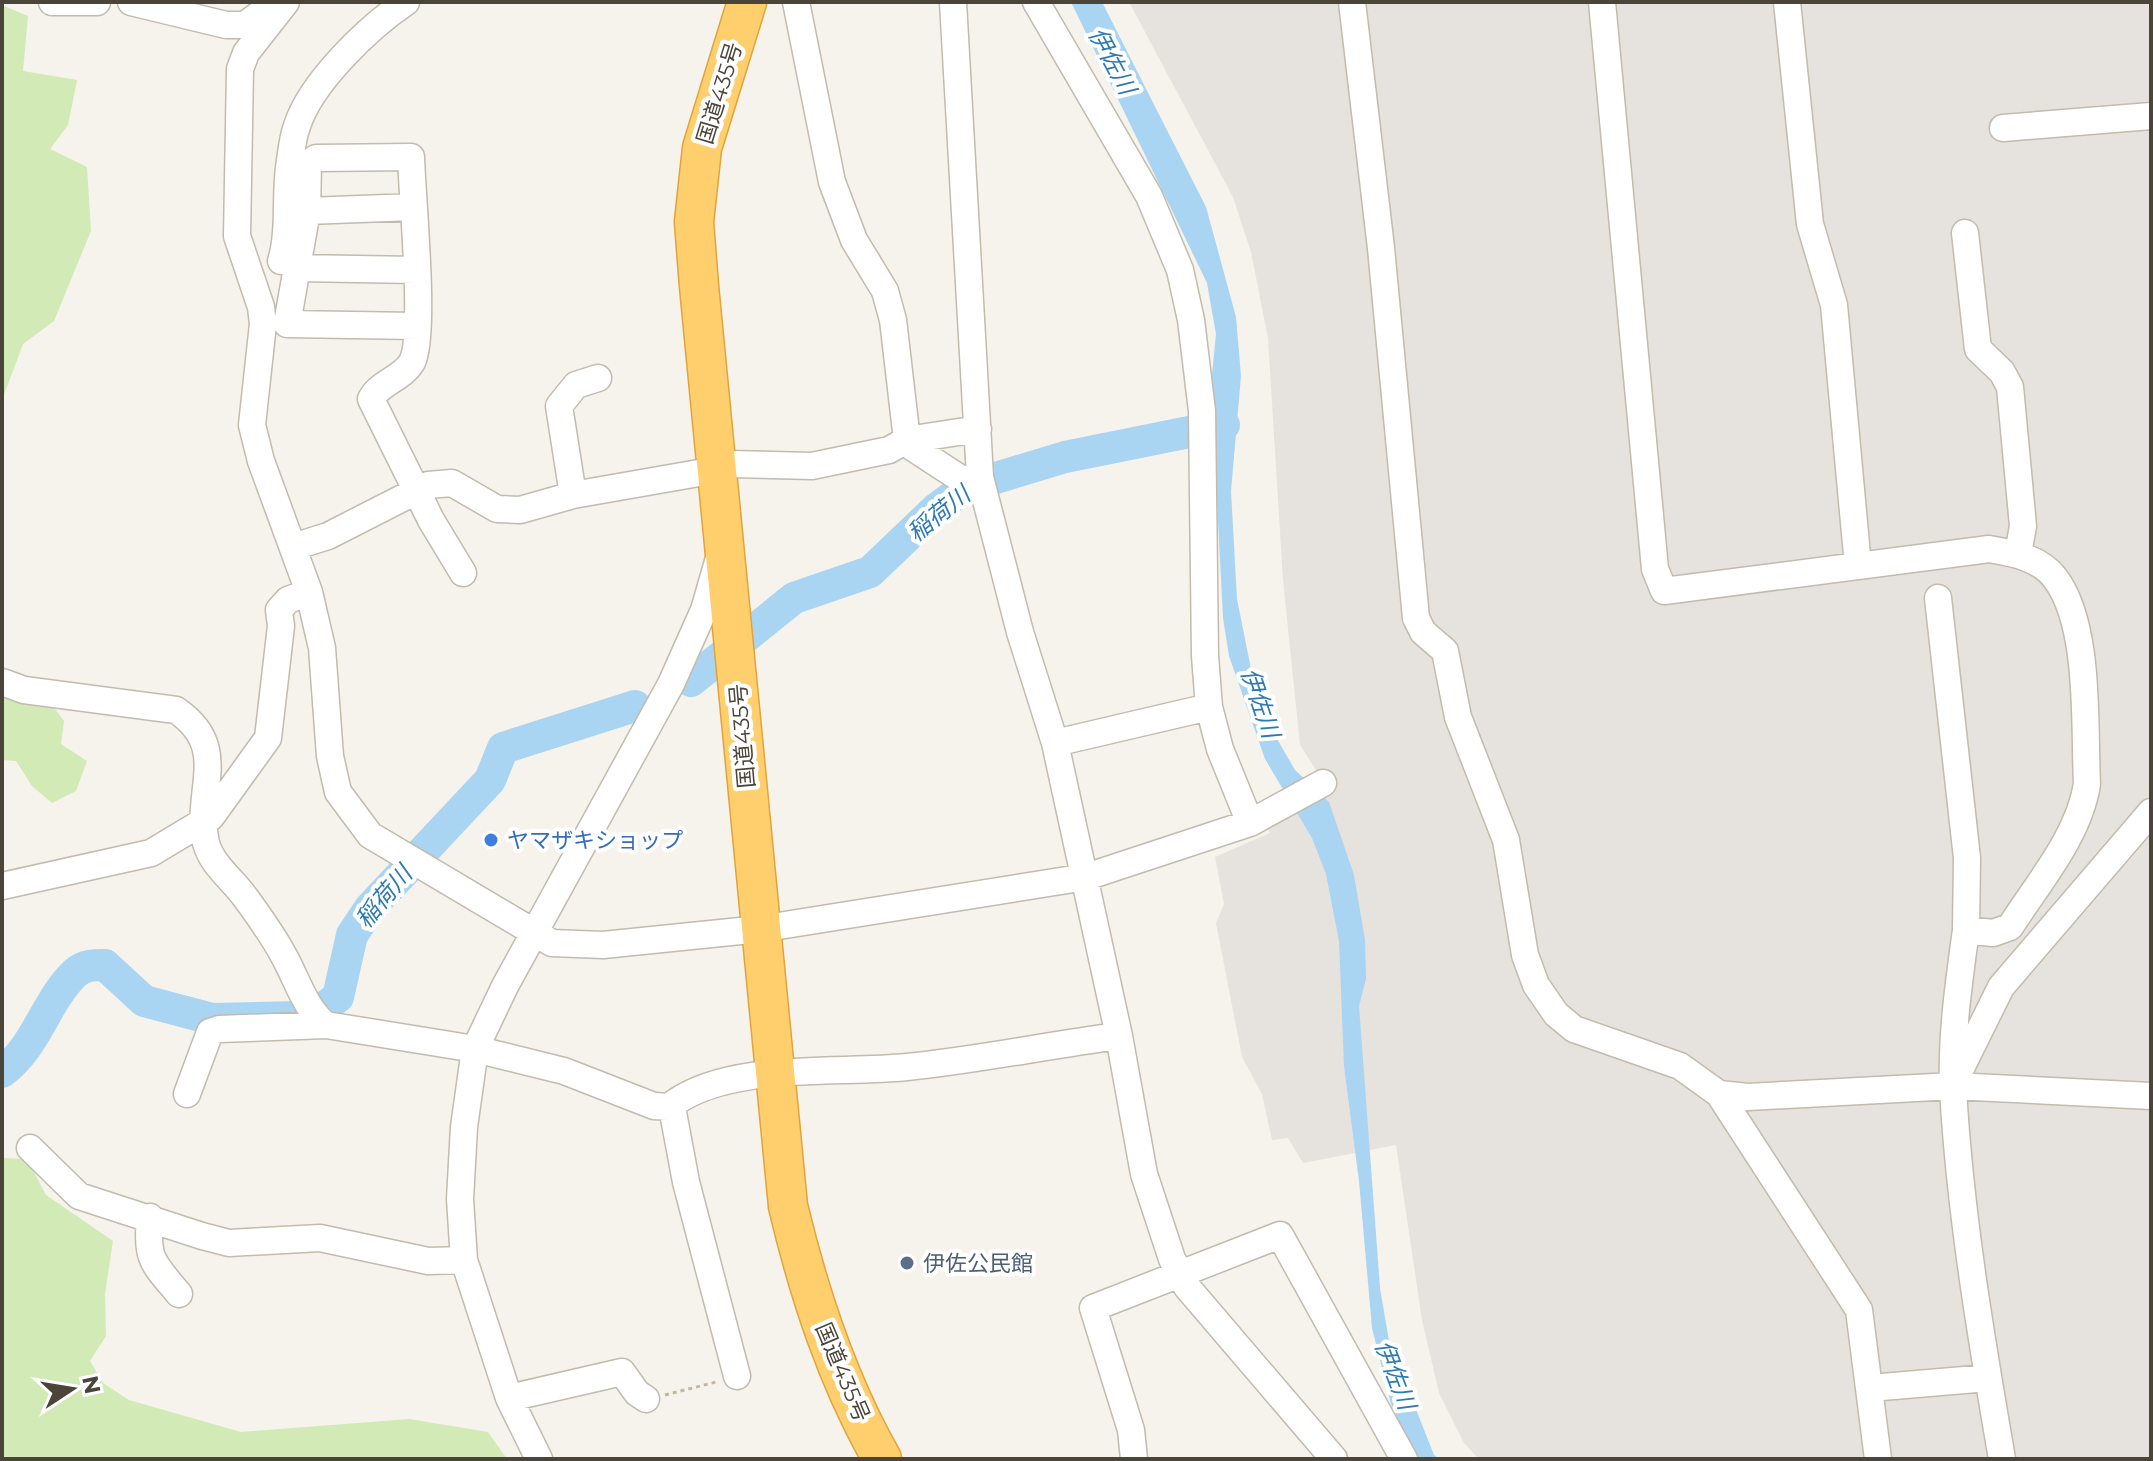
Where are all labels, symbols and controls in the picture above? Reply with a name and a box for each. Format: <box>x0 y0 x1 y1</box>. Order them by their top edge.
water label: 伊佐川 <box>1083 22 1144 102</box>
street label: 国道435号 <box>691 39 748 147</box>
water label: 稲荷川 <box>902 478 978 548</box>
water label: 伊佐川 <box>1235 664 1287 744</box>
street label: 国道435号 <box>724 683 761 789</box>
place label: ヤマザキショップ <box>507 827 683 854</box>
marker: ヤマザキショップ <box>482 831 500 849</box>
water label: 稲荷川 <box>349 857 420 934</box>
place label: 伊佐公民館 <box>923 1250 1033 1277</box>
marker: 伊佐公民館 <box>898 1254 916 1272</box>
street label: 国道435号 <box>810 1319 875 1426</box>
water label: 伊佐川 <box>1369 1336 1423 1416</box>
north arrow <box>32 1349 112 1429</box>
text: N <box>76 1373 106 1396</box>

